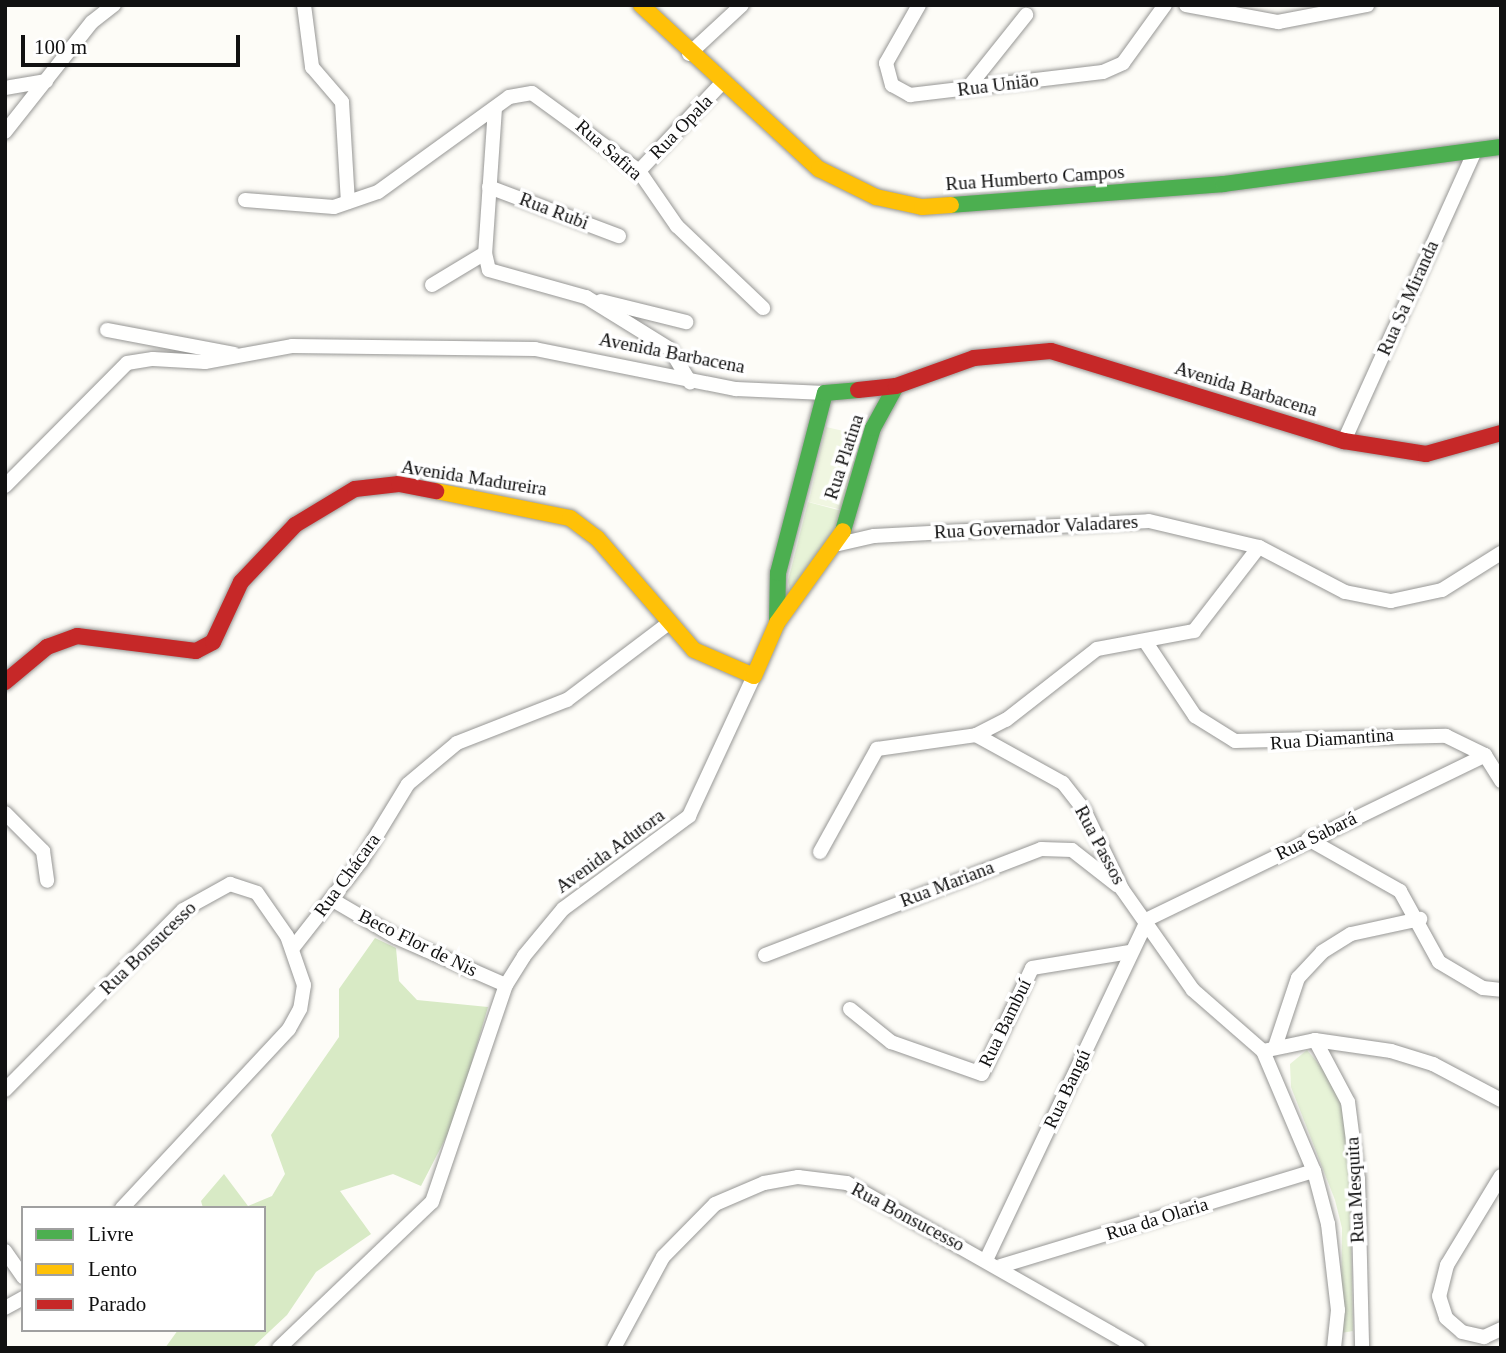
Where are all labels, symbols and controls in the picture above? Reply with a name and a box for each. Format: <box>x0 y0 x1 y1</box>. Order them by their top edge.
scale bar <box>24 21 243 65</box>
text: 100 m <box>34 35 87 59</box>
street label: Rua União <box>956 69 1040 101</box>
street label: Rua Opala <box>645 90 717 164</box>
street label: Rua Safira <box>571 115 647 185</box>
street label: Rua Humberto Campos <box>945 160 1125 196</box>
street label: Rua Rubi <box>516 187 592 235</box>
street label: Rua Sa Miranda <box>1372 237 1444 359</box>
street label: Avenida Barbacena <box>597 328 747 378</box>
street label: Avenida Barbacena <box>1172 356 1320 422</box>
street label: Rua Platina <box>820 412 868 502</box>
street label: Avenida Madureira <box>400 455 548 501</box>
street label: Rua Governador Valadares <box>933 510 1139 544</box>
street label: Rua Diamantina <box>1269 723 1395 755</box>
street label: Rua Passos <box>1070 802 1130 888</box>
street label: Avenida Adutora <box>551 804 669 898</box>
street label: Rua Sabará <box>1272 807 1360 865</box>
street label: Rua Chácara <box>309 829 385 921</box>
street label: Rua Mariana <box>897 856 997 912</box>
street label: Rua Bonsucesso <box>95 896 201 1000</box>
street label: Beco Flor de Nis <box>355 904 481 982</box>
street label: Rua Bambuí <box>974 975 1036 1071</box>
street label: Rua Bangú <box>1039 1046 1095 1132</box>
street label: Rua Mesquita <box>1341 1136 1369 1244</box>
street label: Rua Bonsucesso <box>847 1178 969 1256</box>
street label: Rua da Olaria <box>1103 1193 1211 1245</box>
legend <box>21 1206 266 1332</box>
text: Livre <box>88 1222 133 1246</box>
text: Lento <box>88 1257 137 1281</box>
text: Parado <box>88 1292 146 1316</box>

